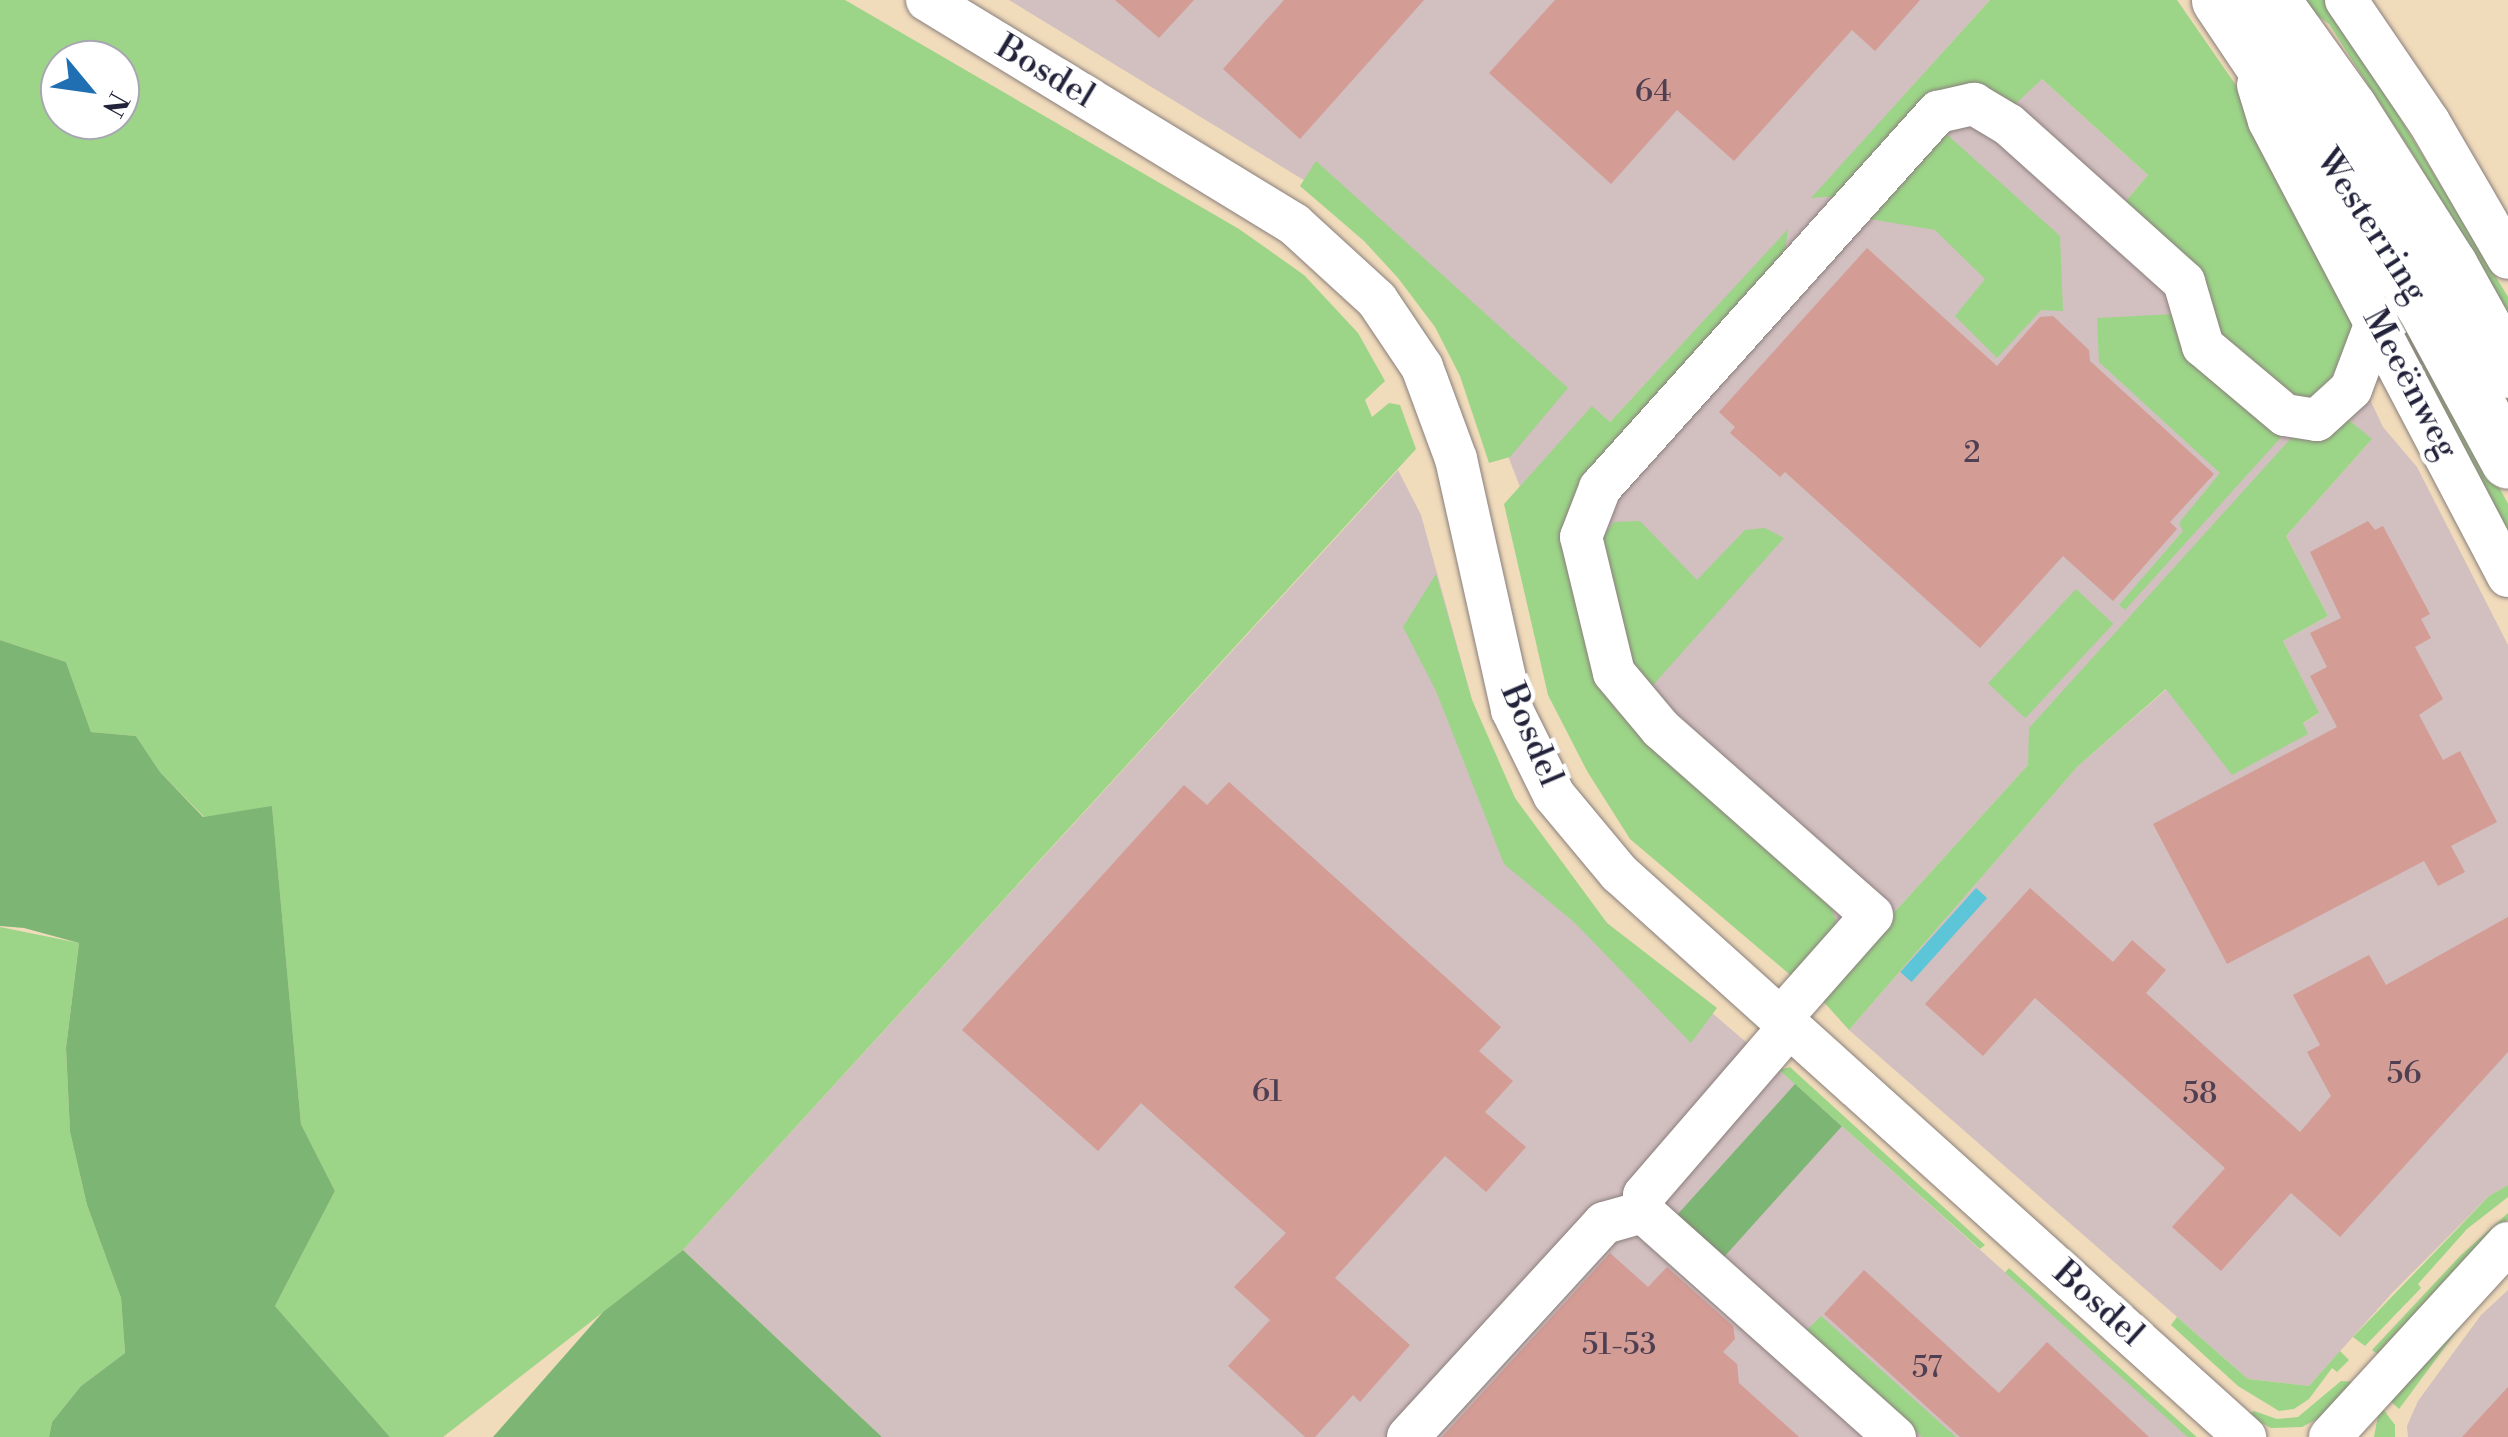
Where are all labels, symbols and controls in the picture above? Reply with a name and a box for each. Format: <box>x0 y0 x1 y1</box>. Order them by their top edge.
street label: Bosdel <box>988 26 1102 118</box>
north arrow <box>40 40 140 140</box>
house number: 64 <box>1635 74 1671 110</box>
text: N <box>94 86 136 122</box>
street label: Westerring <box>2306 141 2436 311</box>
street label: Meeënweg <box>2353 302 2467 466</box>
house number: 2 <box>1963 435 1981 471</box>
street label: Bosdel <box>1491 677 1571 793</box>
house number: 56 <box>2387 1056 2421 1092</box>
house number: 61 <box>1252 1074 1282 1110</box>
house number: 58 <box>2183 1076 2217 1112</box>
street label: Bosdel <box>2044 1252 2152 1356</box>
house number: 51-53 <box>1582 1327 1656 1363</box>
house number: 57 <box>1912 1350 1942 1386</box>

